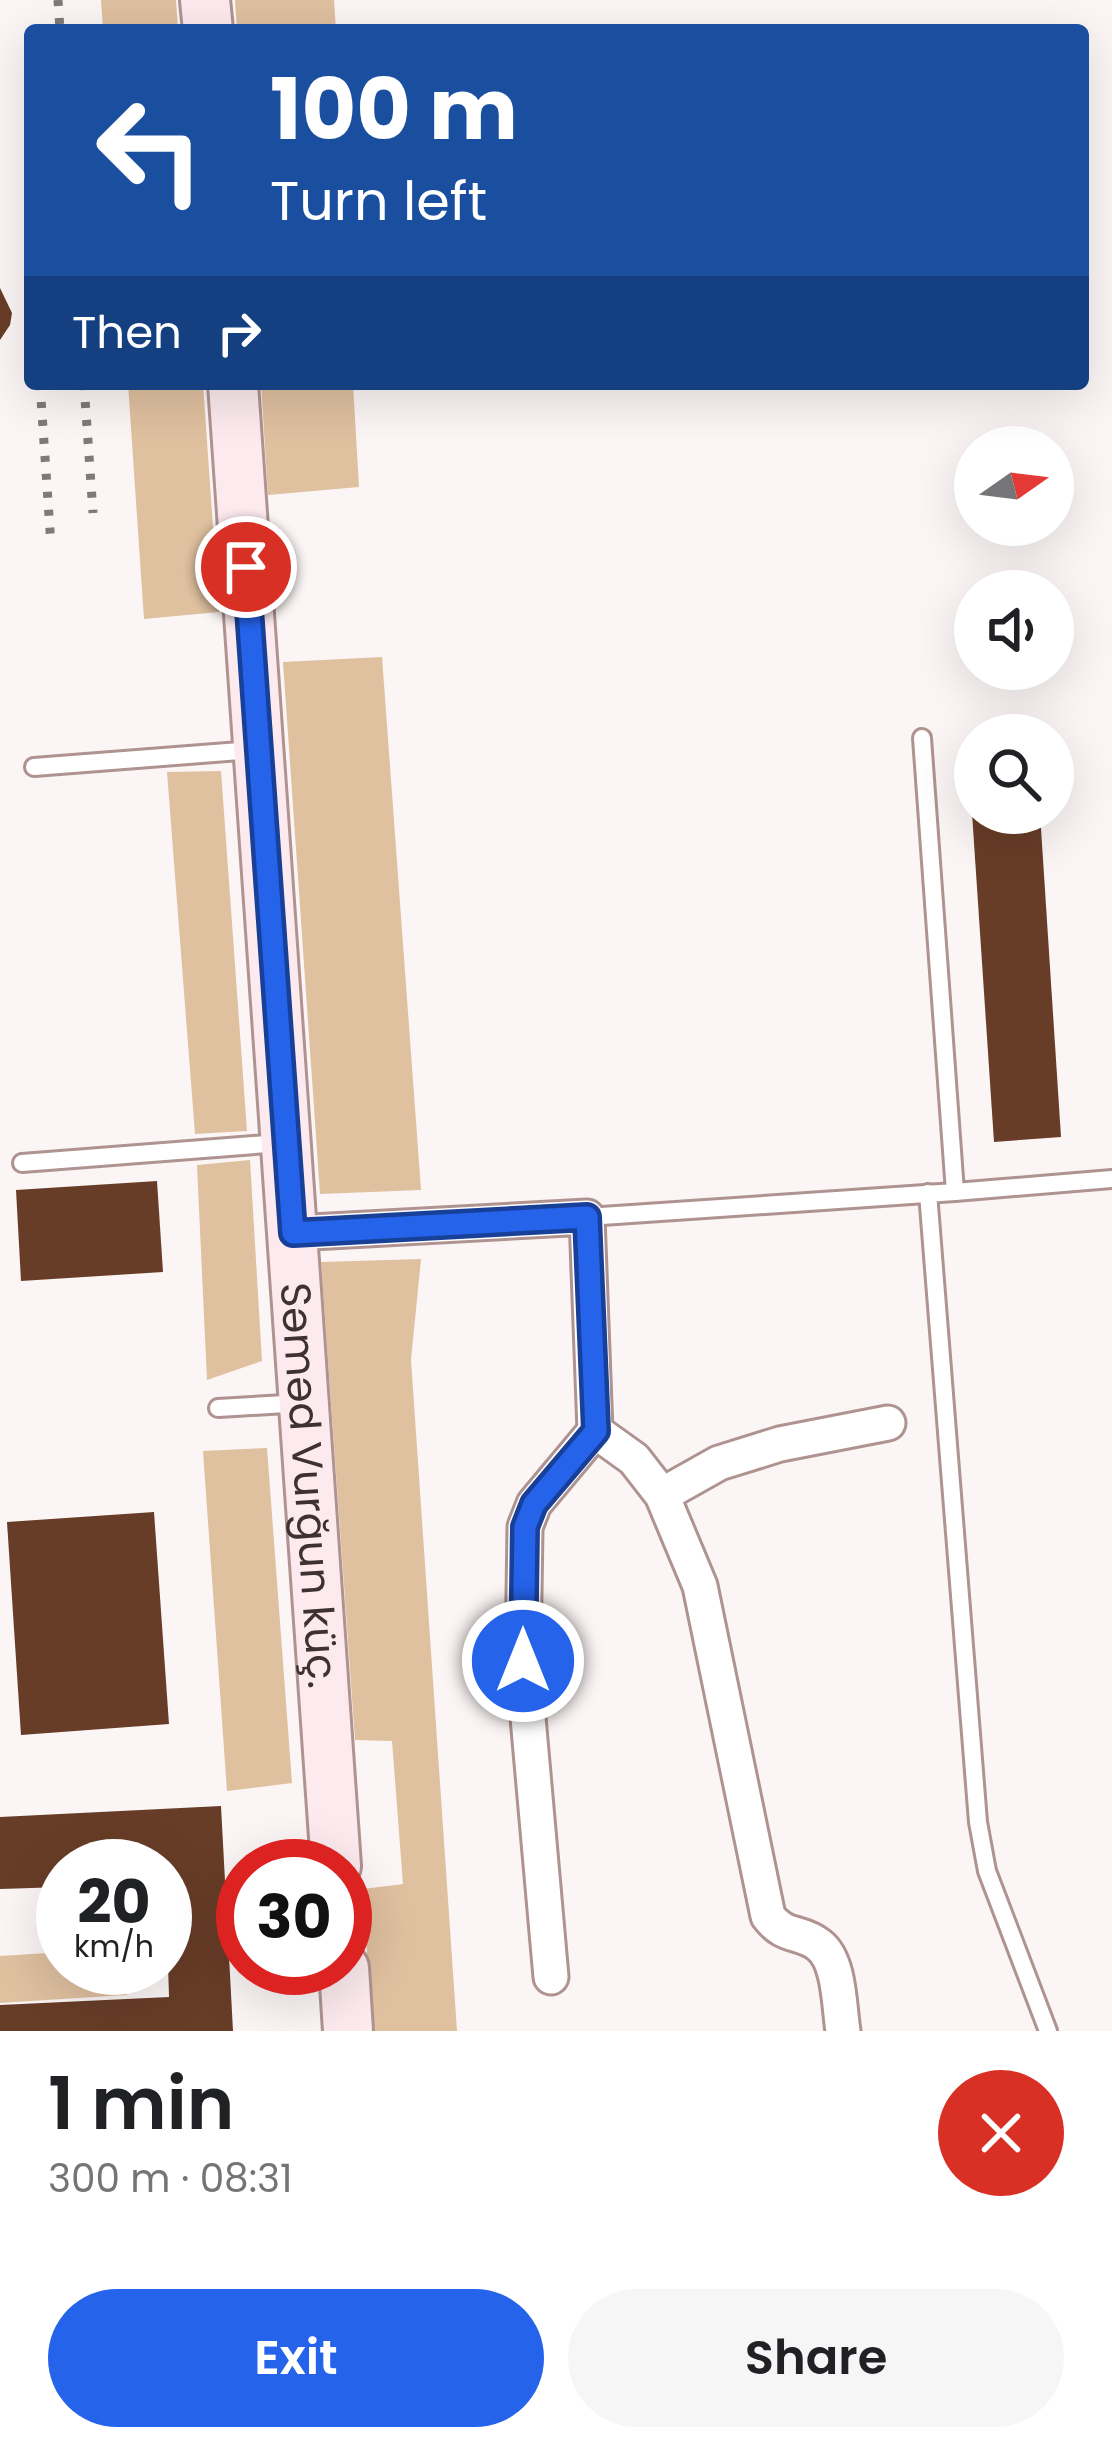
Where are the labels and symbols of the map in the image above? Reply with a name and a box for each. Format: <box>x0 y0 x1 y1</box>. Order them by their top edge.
north arrow <box>954 426 1074 546</box>
pin <box>195 516 297 618</box>
street label: Səməd Vurğun küç. <box>266 1280 353 1690</box>
position arrow <box>460 1598 586 1724</box>
speed limit sign: 30 <box>216 1839 372 1995</box>

